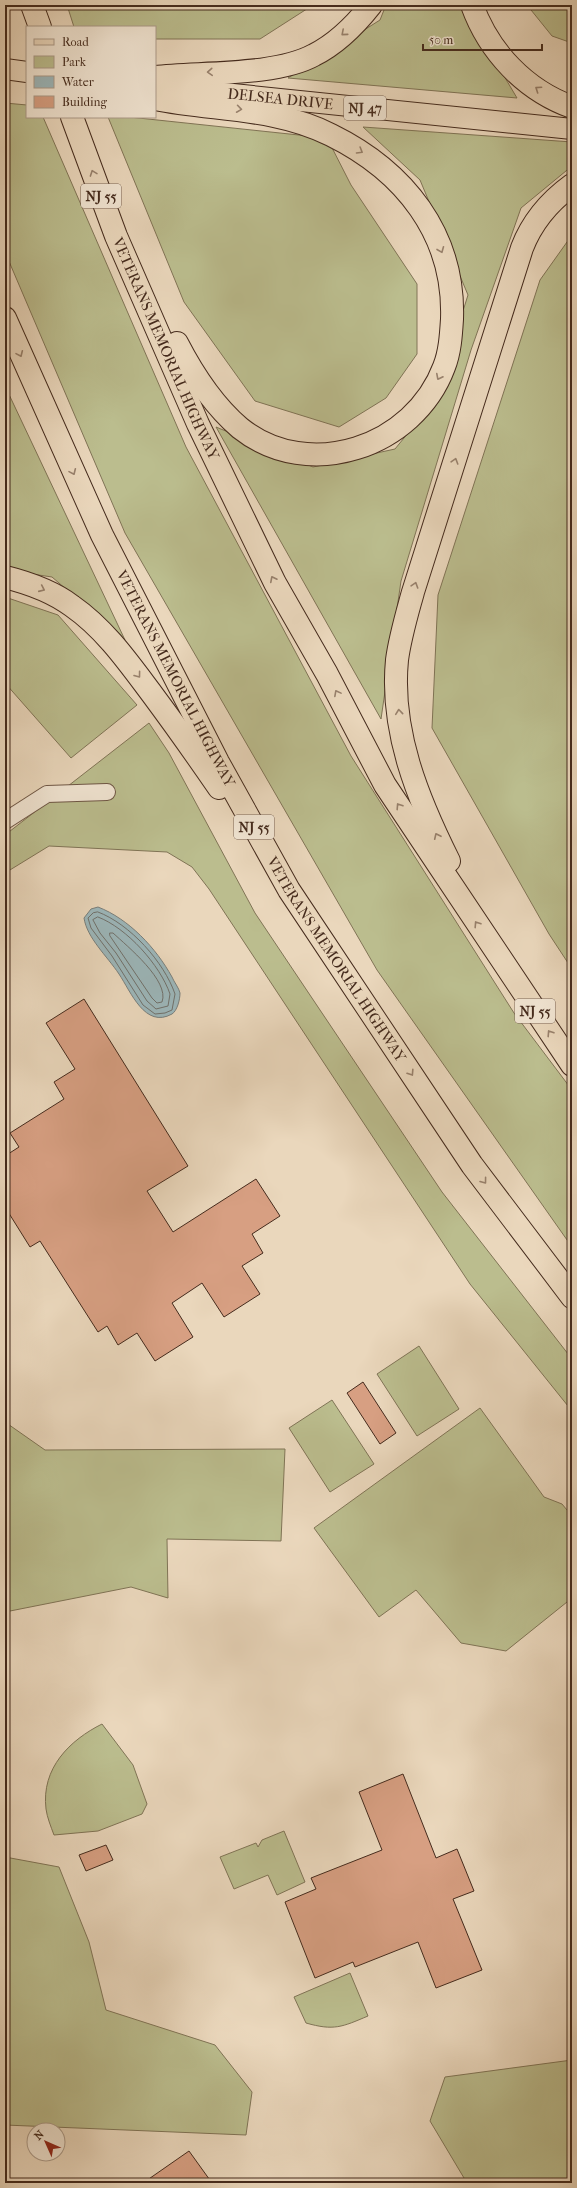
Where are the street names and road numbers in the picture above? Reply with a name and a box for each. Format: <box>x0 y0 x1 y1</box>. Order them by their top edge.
street label: DELSEA DRIVE <box>227 85 334 113</box>
road number: NJ 47 <box>344 96 386 120</box>
road number: NJ 55 <box>81 184 121 208</box>
street label: VETERANS MEMORIAL HIGHWAY <box>108 234 223 463</box>
street label: VETERANS MEMORIAL HIGHWAY <box>112 566 239 791</box>
road number: NJ 55 <box>234 815 274 839</box>
street label: VETERANS MEMORIAL HIGHWAY <box>263 853 410 1066</box>
road number: NJ 55 <box>515 999 555 1023</box>

